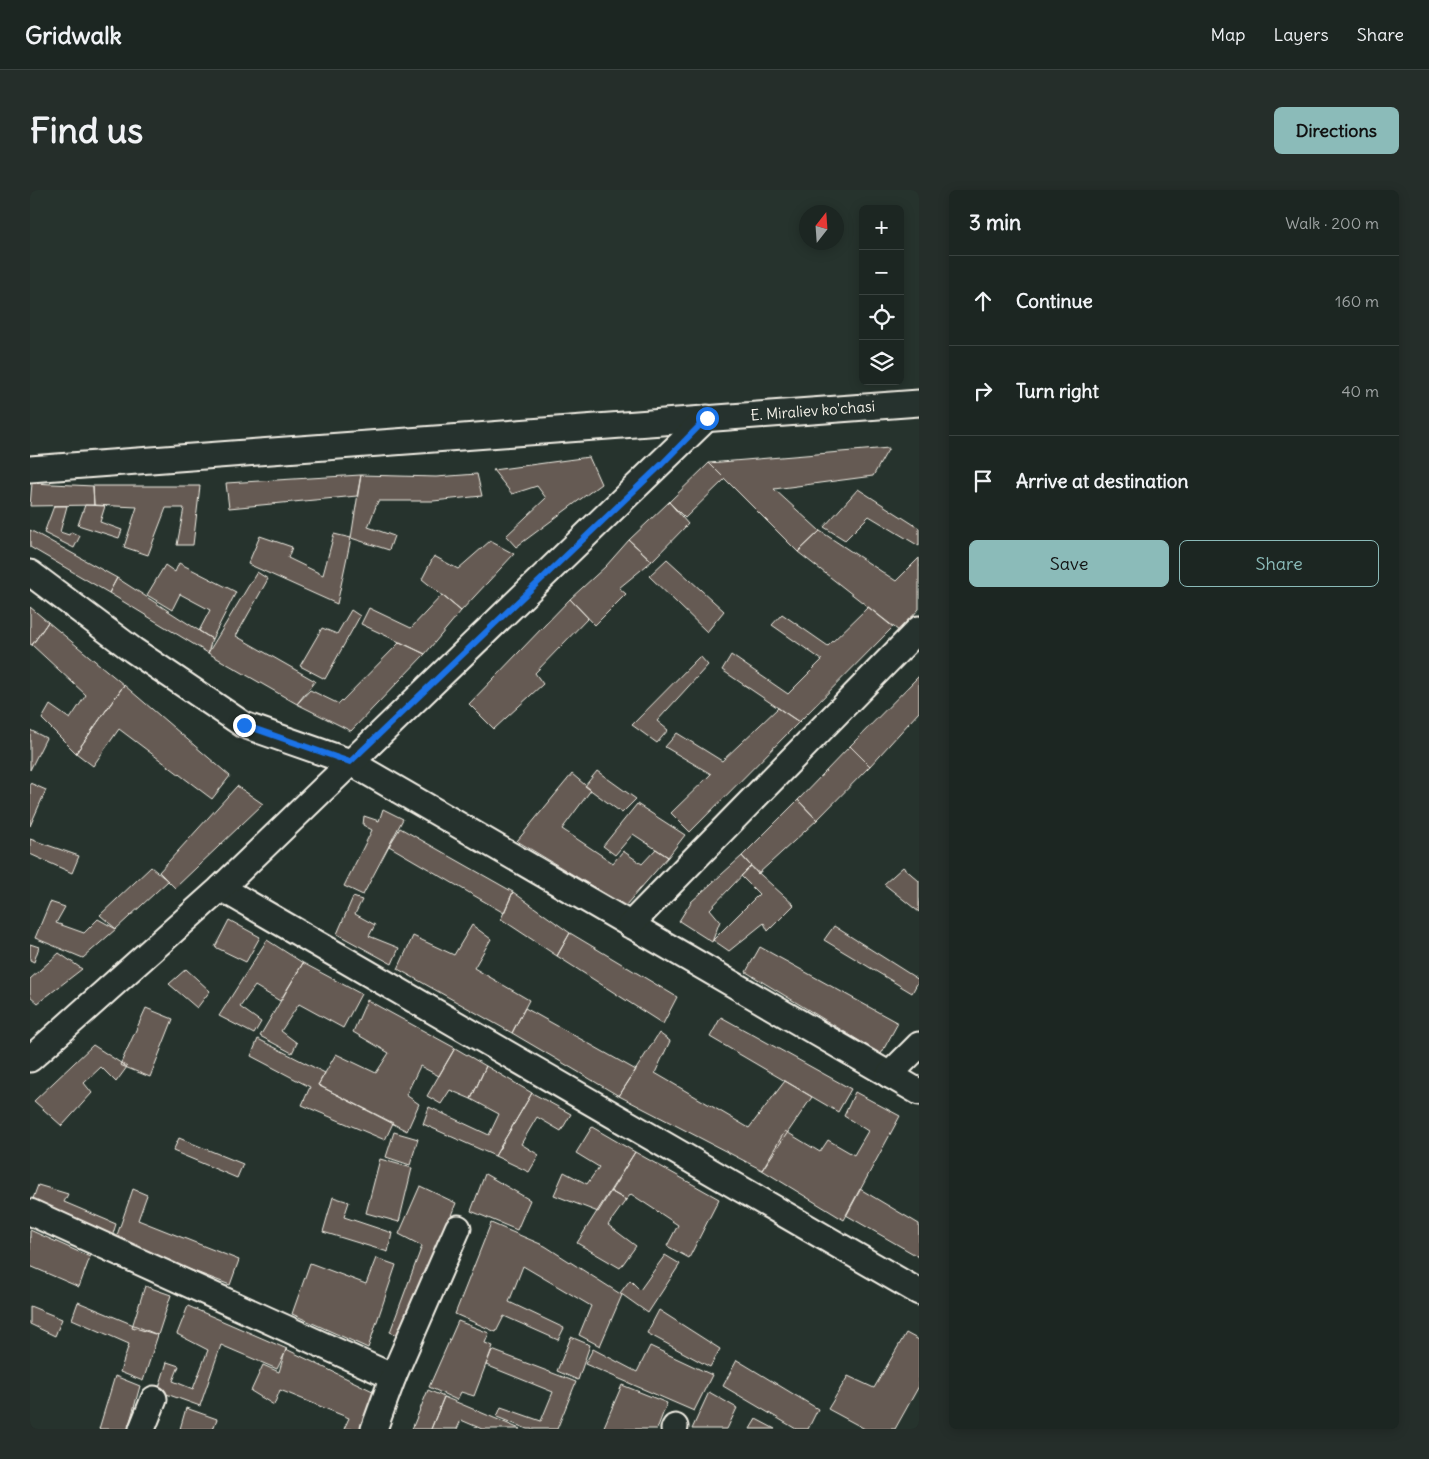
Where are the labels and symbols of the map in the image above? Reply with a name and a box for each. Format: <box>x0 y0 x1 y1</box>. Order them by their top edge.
north arrow <box>799 205 844 250</box>
street label: E. Miraliev ko'chasi <box>750 396 876 424</box>
route start <box>696 407 719 430</box>
route end <box>233 714 256 737</box>

